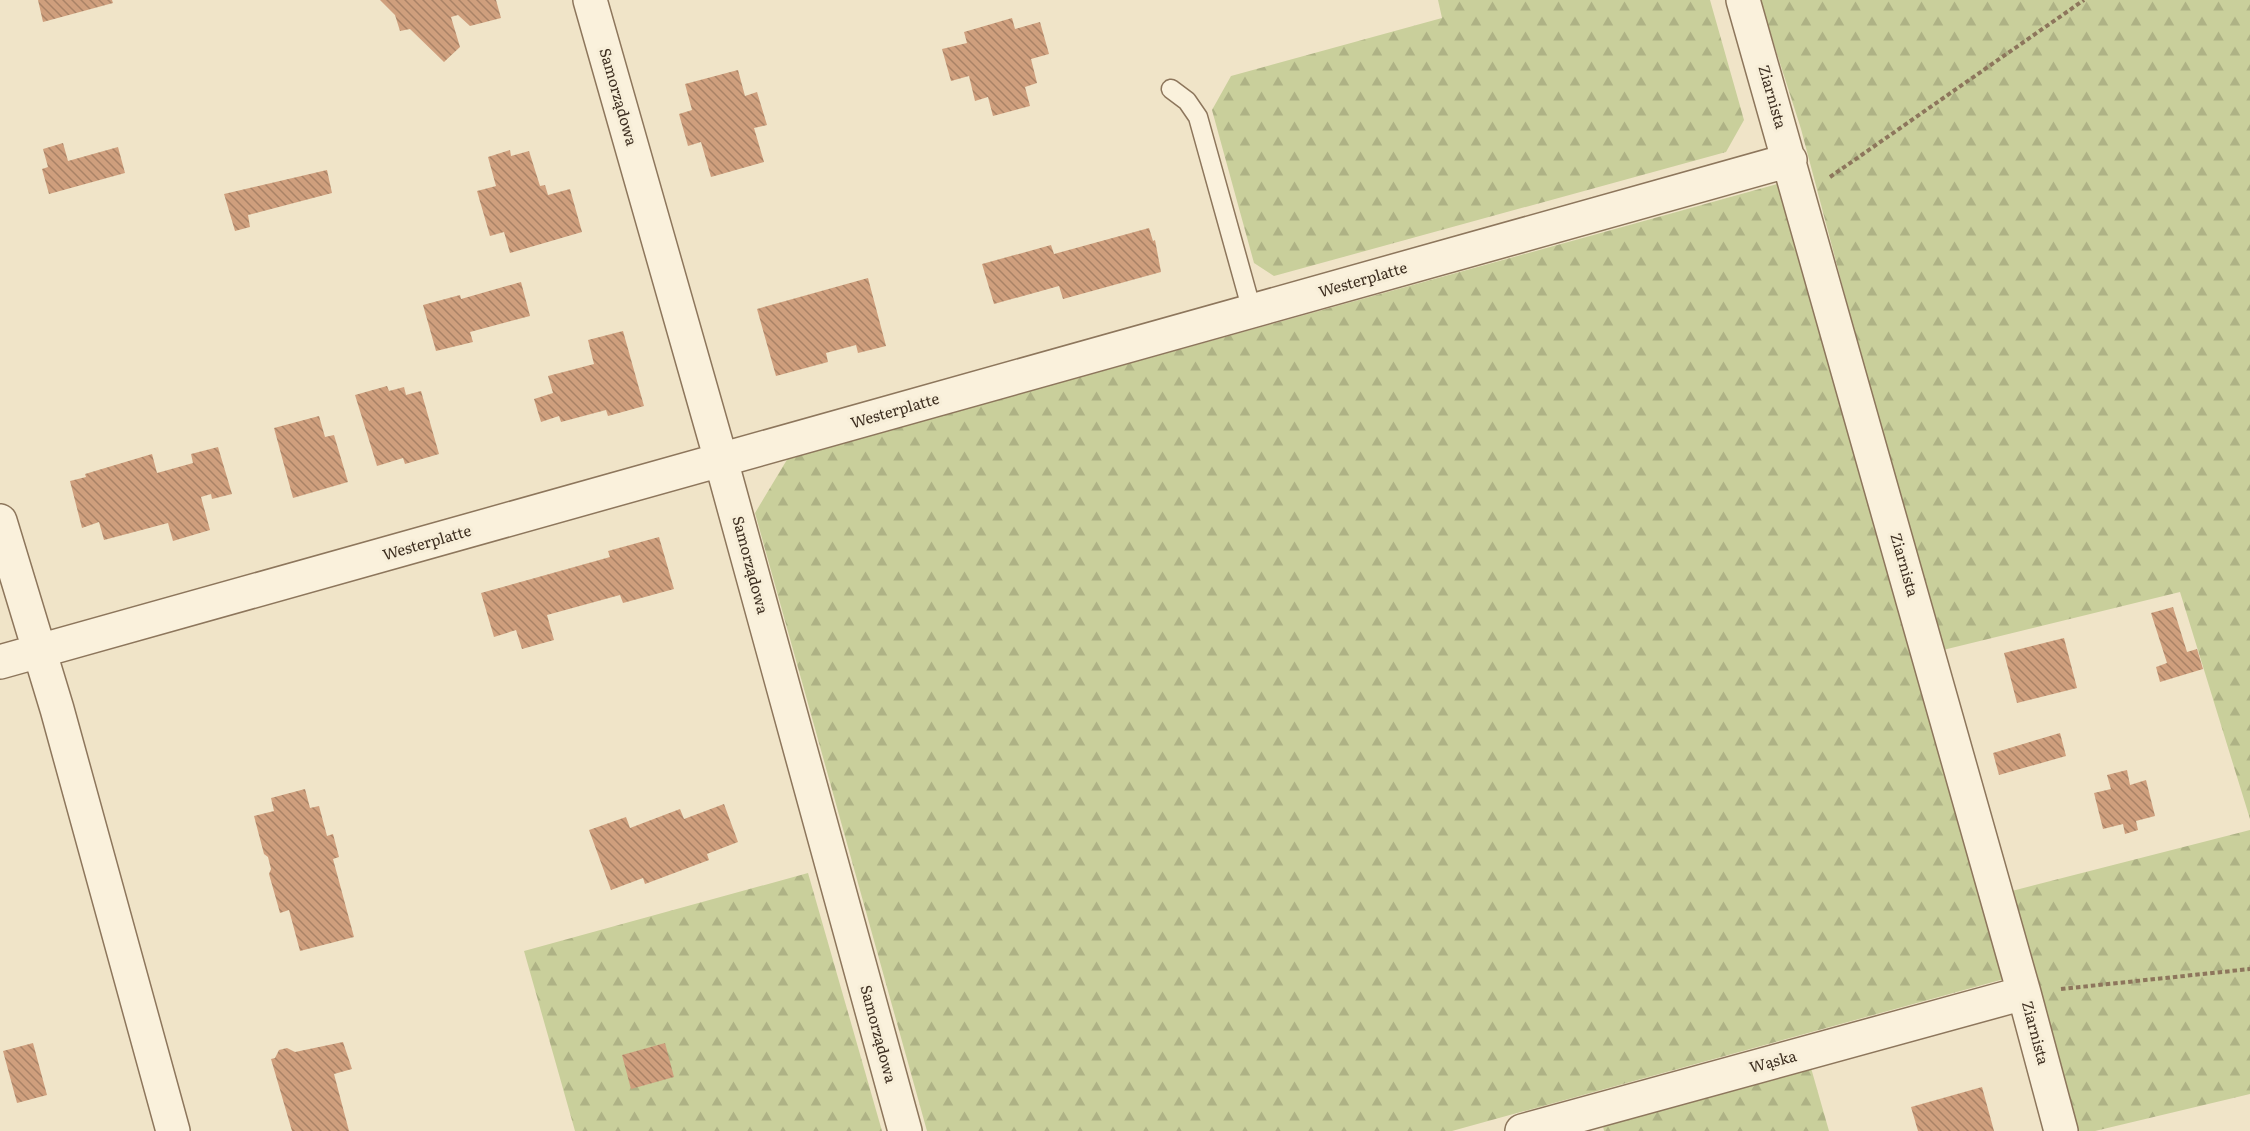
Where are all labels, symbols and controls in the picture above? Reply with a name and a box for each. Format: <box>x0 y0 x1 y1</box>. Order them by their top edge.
street label: Samorządowa <box>595 45 645 149</box>
street label: Ziarnista <box>1753 62 1794 132</box>
street label: Westerplatte <box>1315 255 1410 302</box>
street label: Westerplatte <box>847 386 942 433</box>
street label: Samorządowa <box>727 513 776 617</box>
street label: Westerplatte <box>379 518 474 565</box>
street label: Ziarnista <box>1885 530 1926 600</box>
street label: Samorządowa <box>855 982 904 1086</box>
street label: Ziarnista <box>2017 998 2056 1068</box>
street label: Wąska <box>1746 1043 1800 1078</box>

